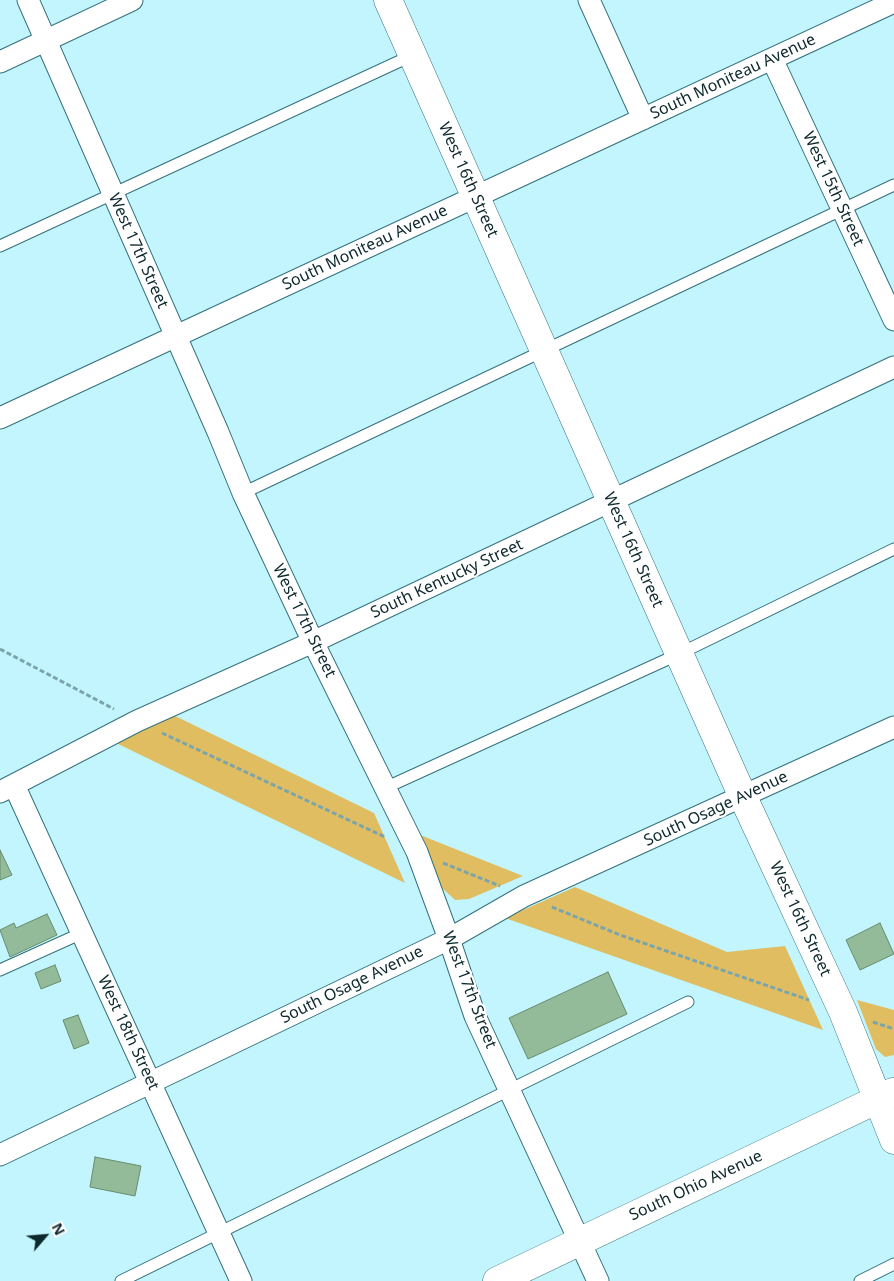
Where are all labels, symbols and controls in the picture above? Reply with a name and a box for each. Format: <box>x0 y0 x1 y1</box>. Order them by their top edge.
street label: South Moniteau Avenue <box>647 30 819 124</box>
street label: West 16th Street <box>434 119 502 241</box>
street label: West 15th Street <box>798 129 868 249</box>
street label: West 17th Street <box>104 190 172 312</box>
street label: South Moniteau Avenue <box>279 201 451 295</box>
street label: West 16th Street <box>599 489 667 611</box>
street label: South Kentucky Street <box>368 535 526 623</box>
street label: West 17th Street <box>268 561 340 681</box>
street label: South Osage Avenue <box>641 767 791 851</box>
street label: West 16th Street <box>765 859 835 979</box>
street label: West 17th Street <box>438 929 500 1051</box>
street label: South Osage Avenue <box>277 942 427 1028</box>
street label: West 18th Street <box>93 973 163 1093</box>
street label: South Ohio Avenue <box>626 1147 766 1225</box>
north arrow <box>20 1211 70 1261</box>
text: N <box>48 1220 70 1238</box>

